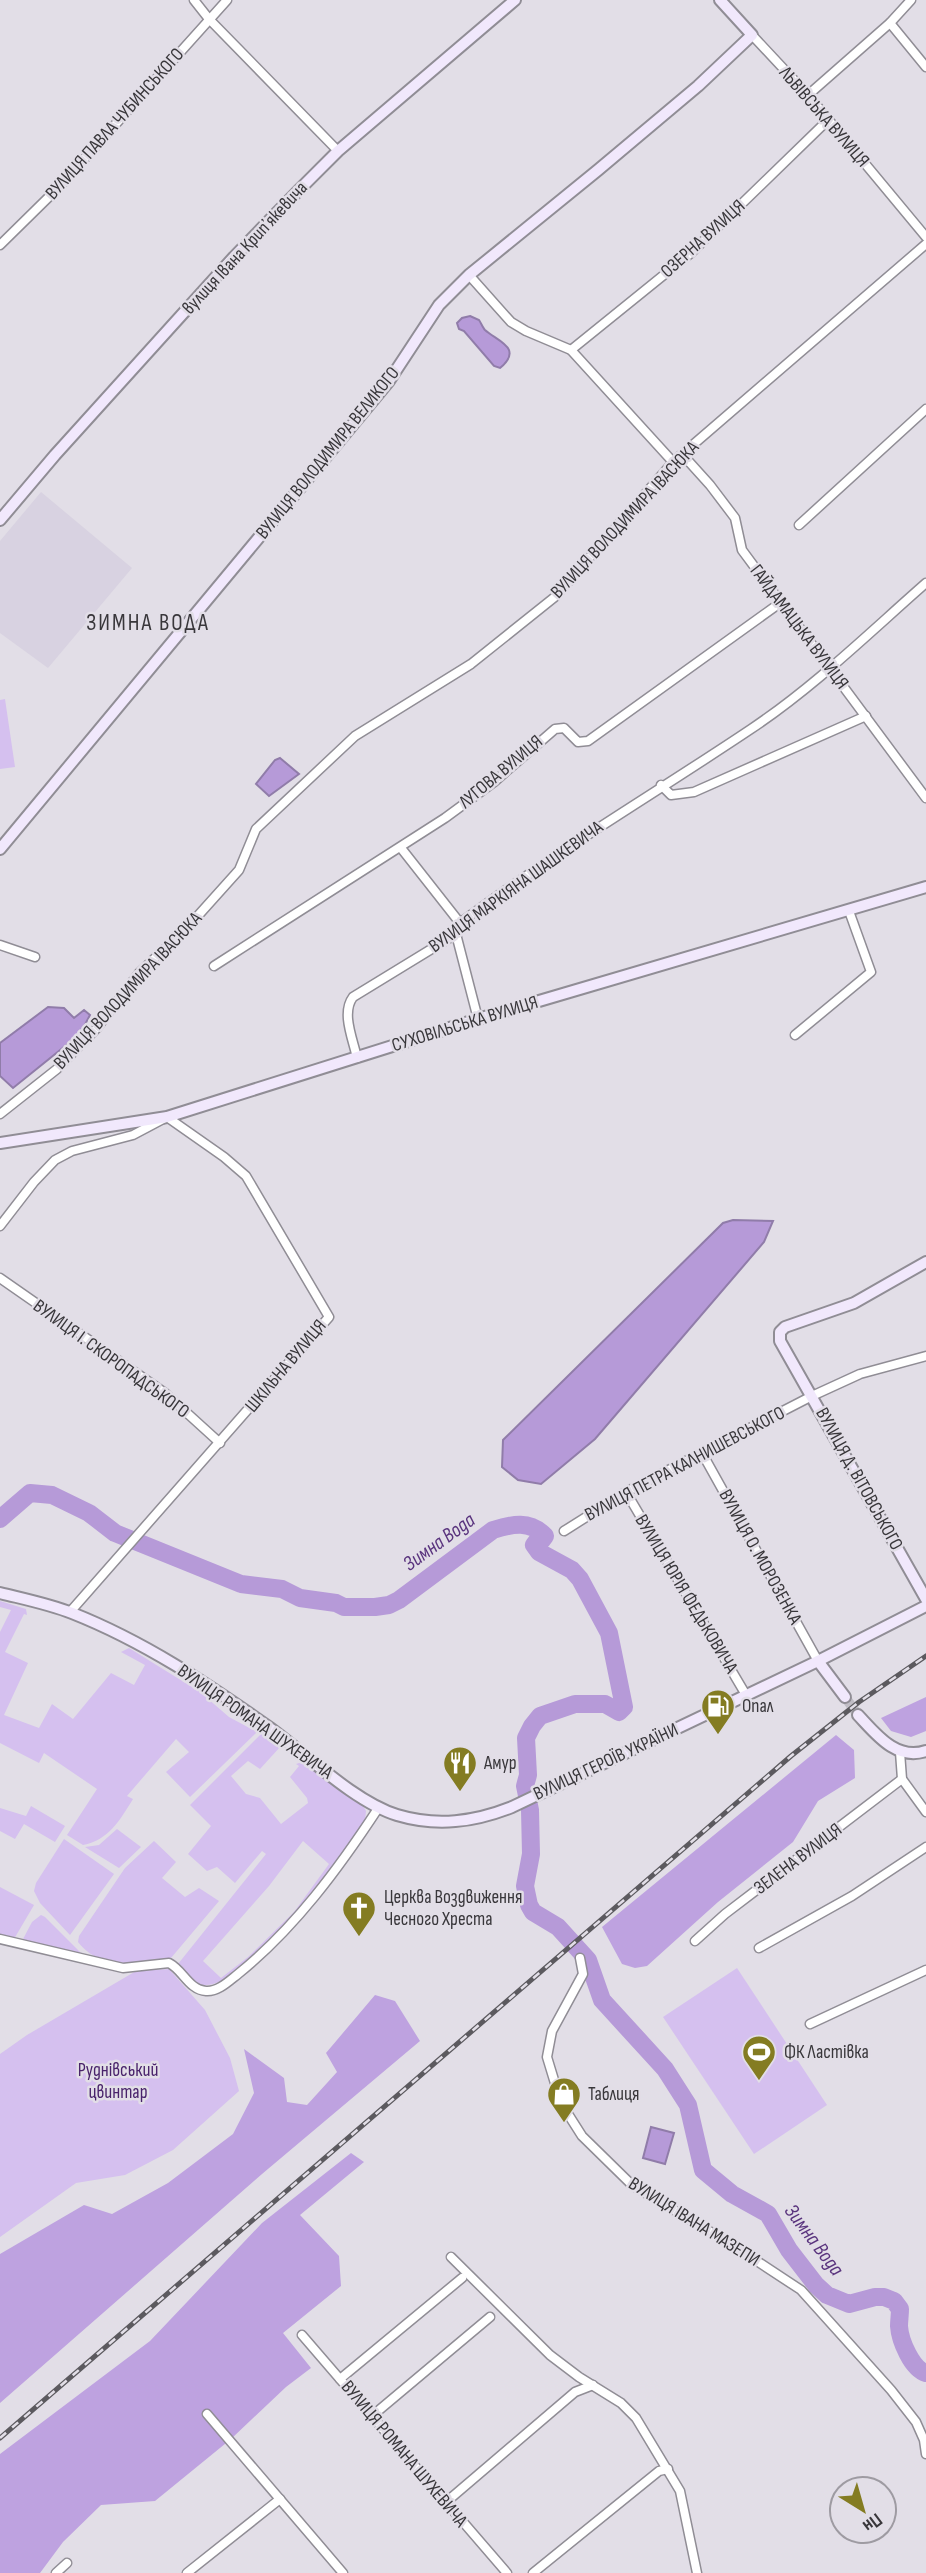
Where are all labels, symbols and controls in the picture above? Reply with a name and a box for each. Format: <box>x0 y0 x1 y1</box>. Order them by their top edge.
street label: ВУЛИЦЯ ПАВЛА ЧУБИНСЬКОГО <box>41 44 189 204</box>
street label: ЛЬВІВСЬКА ВУЛИЦЯ <box>773 61 874 172</box>
street label: вулиця Івана Крипʼякевича <box>177 177 313 319</box>
street label: ОЗЕРНА ВУЛИЦЯ <box>656 195 750 283</box>
street label: ВУЛИЦЯ ВОЛОДИМИРА ВЕЛИКОГО <box>251 362 405 544</box>
street label: ВУЛИЦЯ ВОЛОДИМИРА ІВАСЮКА <box>546 436 705 603</box>
street label: ГАЙДАМАЦЬКА ВУЛИЦЯ <box>745 560 853 694</box>
district label: ЗИМНА ВОДА <box>86 609 210 637</box>
street label: ЛУГОВА ВУЛИЦЯ <box>454 730 548 814</box>
street label: ВУЛИЦЯ МАРКІЯНА ШАШКЕВИЧА <box>424 816 608 958</box>
street label: ВУЛИЦЯ ВОЛОДИМИРА ІВАСЮКА <box>49 907 208 1074</box>
street label: СУХОВІЛЬСЬКА ВУЛИЦЯ <box>389 991 541 1057</box>
street label: ВУЛИЦЯ І. СКОРОПАДСЬКОГО <box>28 1295 194 1423</box>
street label: ШКІЛЬНА ВУЛИЦЯ <box>241 1315 331 1417</box>
street label: ВУЛИЦЯ ПЕТРА КАЛНИШЕВСЬКОГО <box>581 1401 789 1527</box>
street label: ВУЛИЦЯ Д. ВІТОВСЬКОГО <box>810 1404 908 1554</box>
street label: ВУЛИЦЯ О. МОРОЗЕНКА <box>713 1486 807 1629</box>
water label: Зимна Вода <box>398 1507 480 1576</box>
street label: ВУЛИЦЯ ЮРІЯ ФЕДЬКОВИЧА <box>630 1511 743 1678</box>
street label: ВУЛИЦЯ РОМАНА ШУХЕВИЧА <box>173 1660 338 1785</box>
fuel station icon: Опал <box>699 1687 737 1736</box>
place label: Опал <box>742 1695 774 1718</box>
street label: ВУЛИЦЯ ГЕРОЇВ УКРАЇНИ <box>530 1718 682 1806</box>
restaurant icon: Амур <box>441 1744 479 1793</box>
place label: Амур <box>483 1752 517 1775</box>
street label: ЗЕЛЕНА ВУЛИЦЯ <box>750 1818 846 1900</box>
place label: Церква Воздвиження Чесного Хреста <box>384 1886 522 1931</box>
church icon: Церква Воздвиження Чесного Хреста <box>340 1889 378 1938</box>
sports icon: ФК Ластівка <box>740 2033 778 2082</box>
place label: ФК Ластівка <box>784 2041 869 2064</box>
park label: Руднівський цвинтар <box>78 2059 158 2104</box>
shop icon: Таблиця <box>545 2075 583 2124</box>
place label: Таблиця <box>588 2083 640 2106</box>
street label: ВУЛИЦЯ ІВАНА МАЗЕПИ <box>624 2172 764 2272</box>
water label: Зимна Вода <box>779 2199 849 2281</box>
street label: ВУЛИЦЯ РОМАНА ШУХЕВИЧА <box>336 2376 473 2533</box>
north arrow <box>828 2475 898 2545</box>
text: Пн <box>858 2508 887 2537</box>

